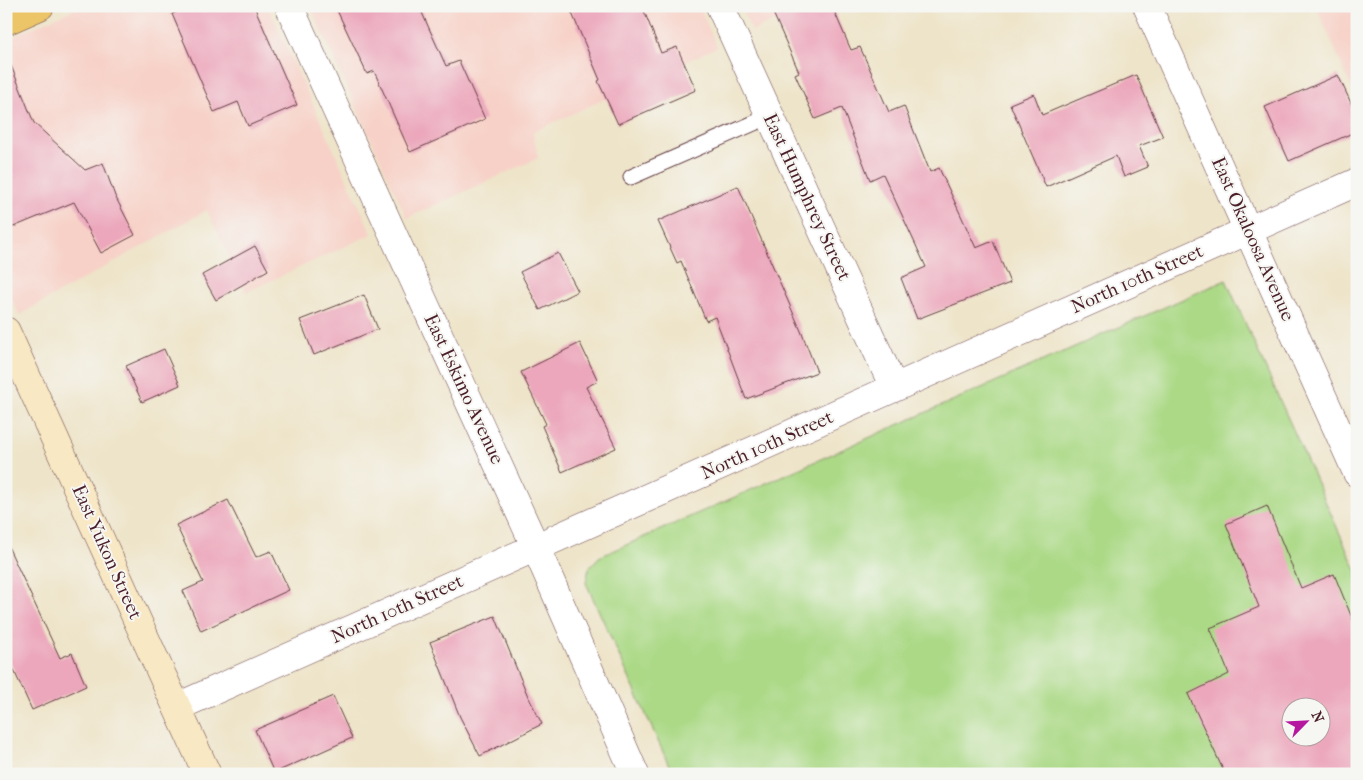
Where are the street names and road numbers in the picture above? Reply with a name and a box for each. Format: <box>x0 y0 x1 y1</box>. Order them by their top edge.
street label: East Humphrey Street <box>759 110 855 284</box>
street label: East Okaloosa Avenue <box>1207 154 1299 324</box>
street label: North 10th Street <box>1068 240 1207 318</box>
street label: East Eskimo Avenue <box>420 310 508 468</box>
street label: North 10th Street <box>698 406 837 484</box>
street label: East Yukon Street <box>67 481 147 623</box>
street label: North 10th Street <box>328 570 467 648</box>

